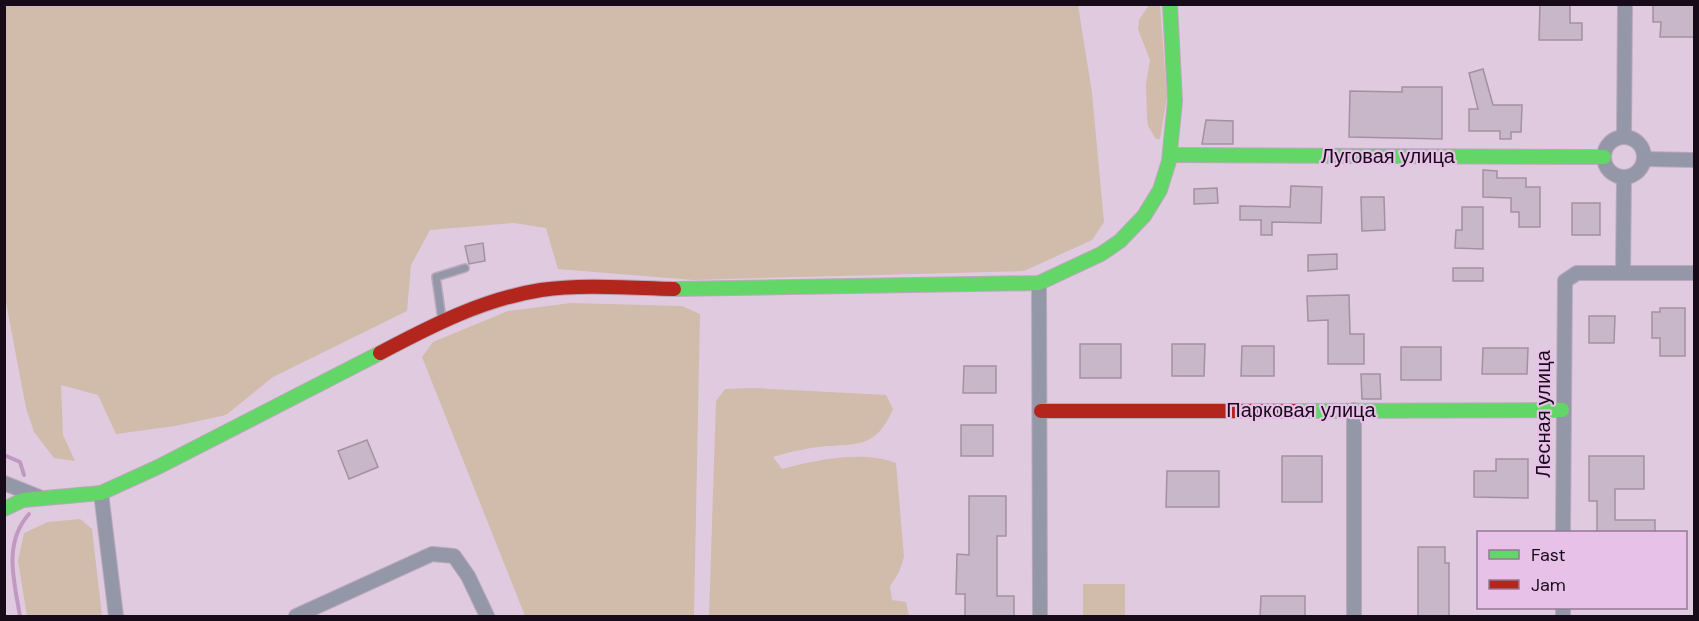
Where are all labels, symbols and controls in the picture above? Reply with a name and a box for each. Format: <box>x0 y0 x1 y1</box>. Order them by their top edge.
street label: Луговая улица <box>1321 143 1456 169</box>
street label: Лесная улица <box>1530 349 1556 478</box>
street label: Парковая улица <box>1226 397 1377 423</box>
legend <box>1477 531 1687 609</box>
text: Fast <box>1531 543 1566 567</box>
text: Jam <box>1531 573 1566 597</box>

